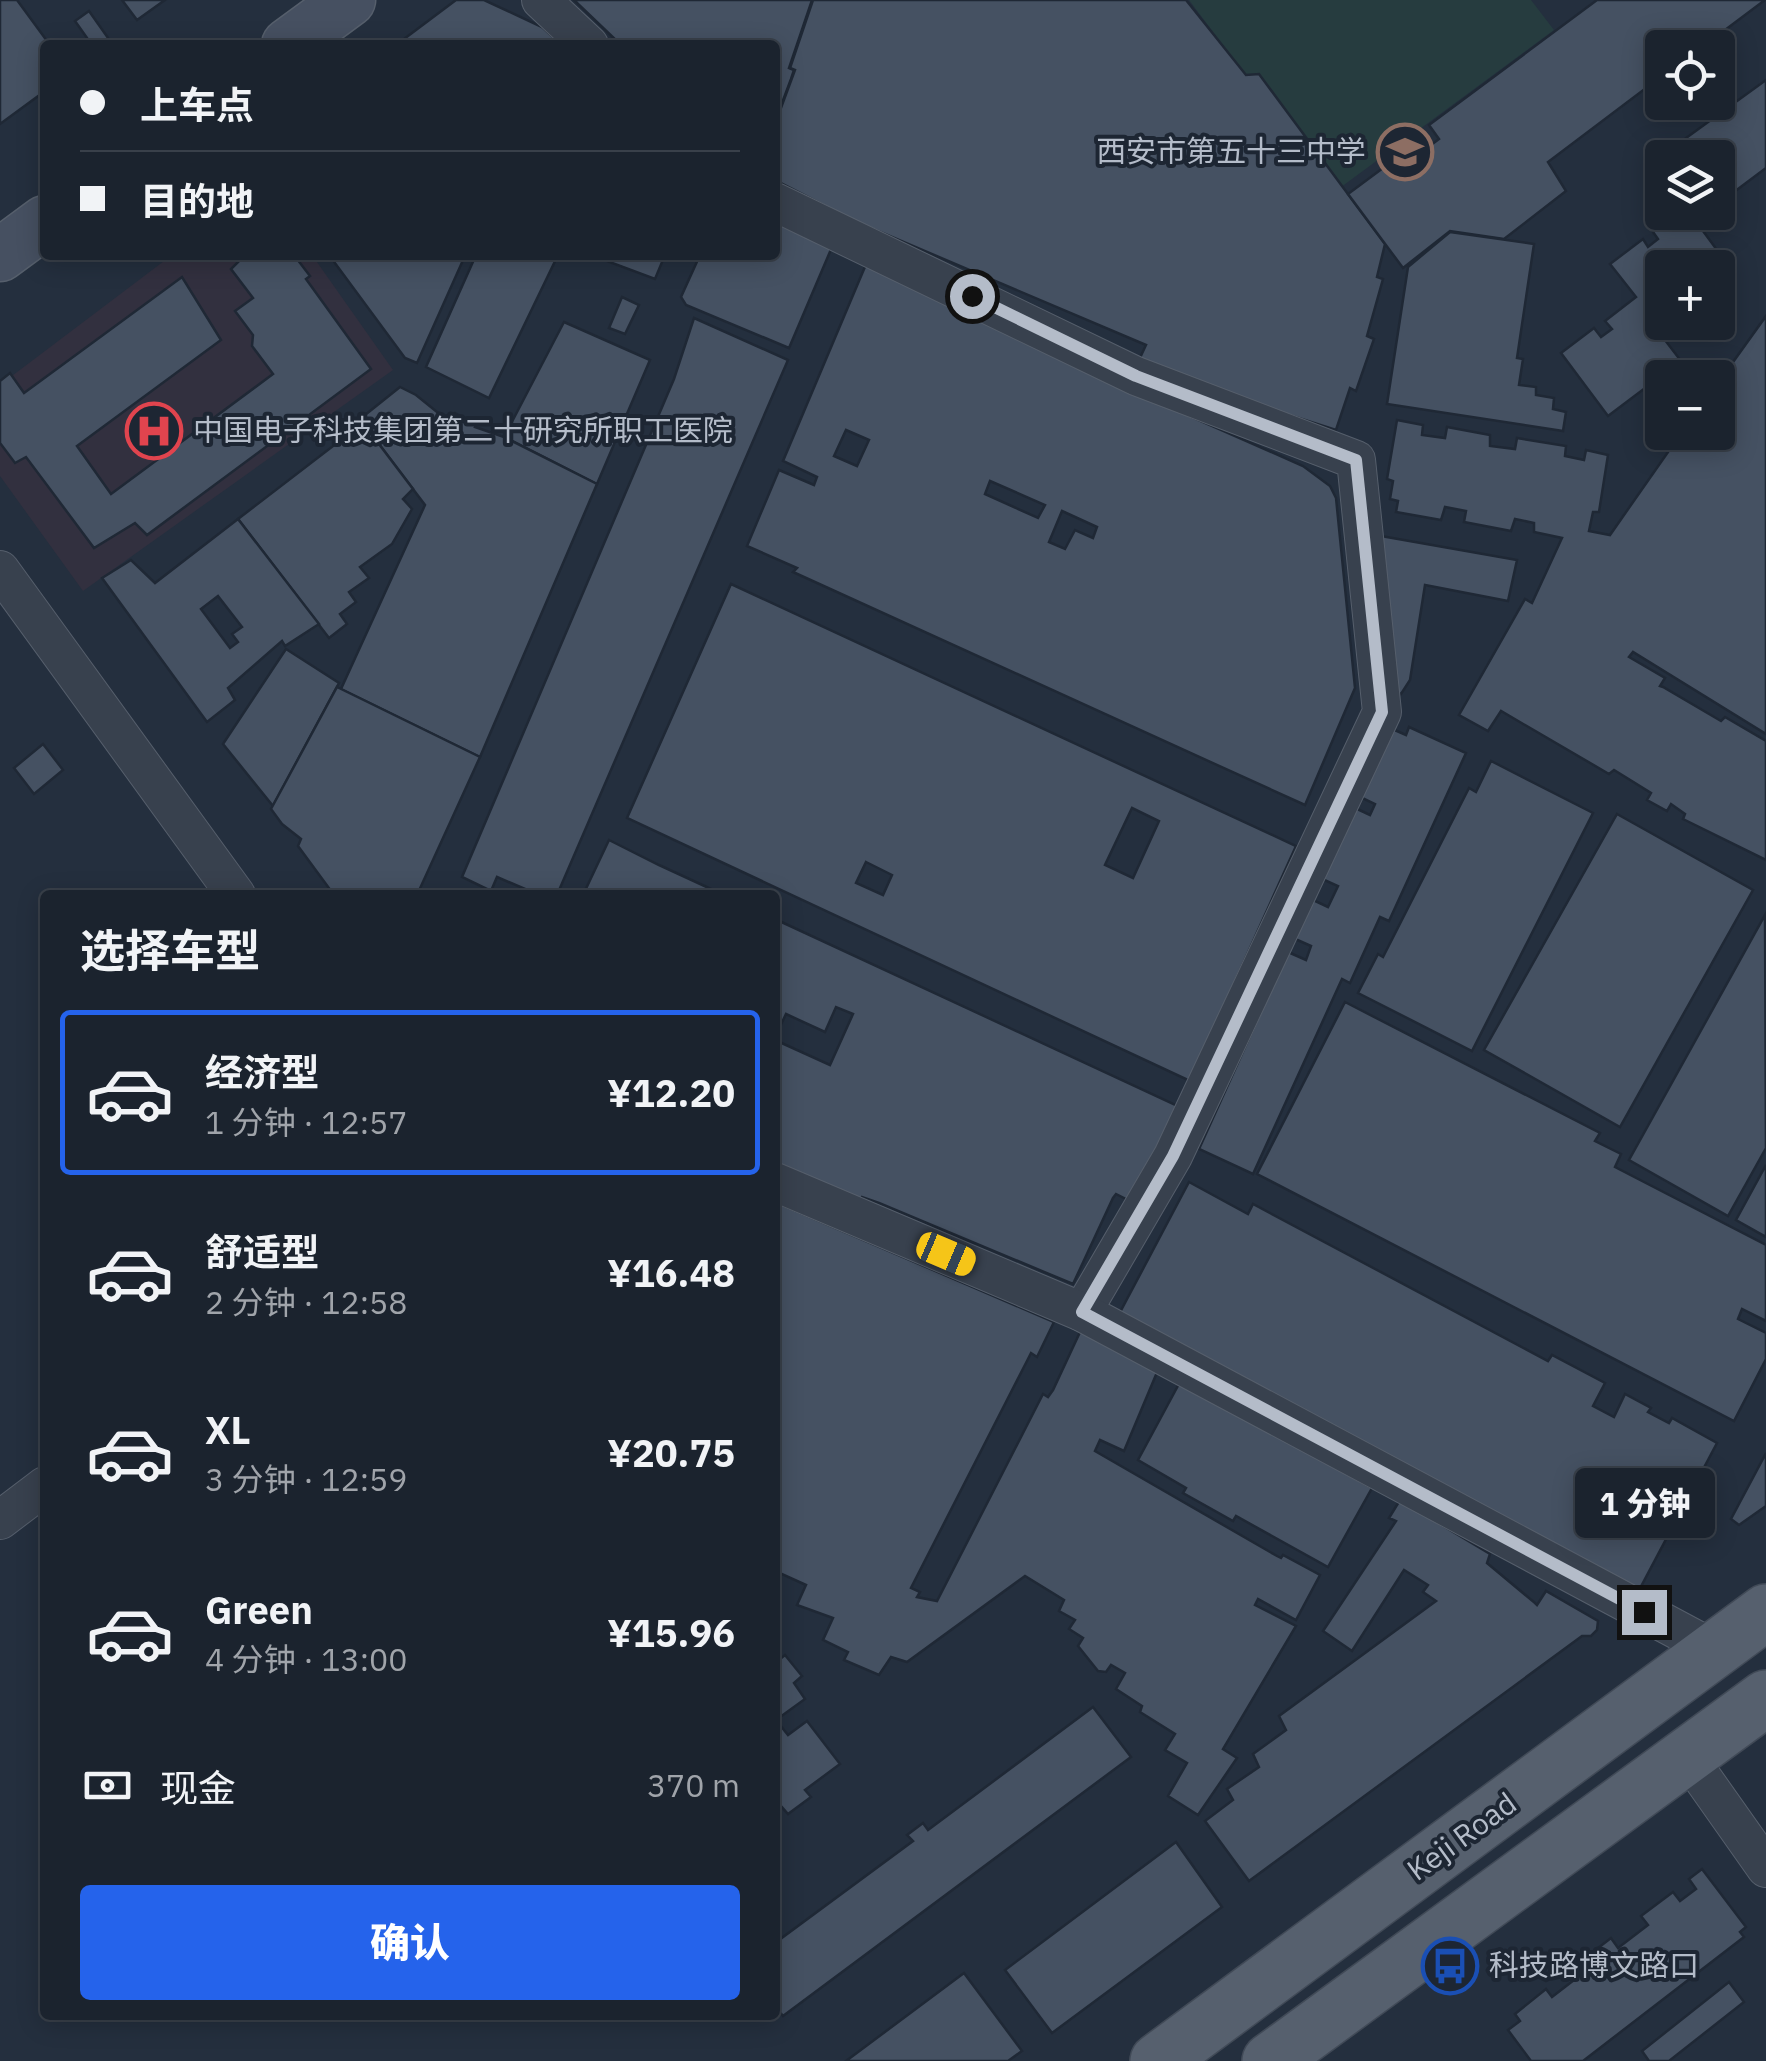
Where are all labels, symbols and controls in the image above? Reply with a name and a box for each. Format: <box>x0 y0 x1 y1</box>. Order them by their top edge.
map controls <box>1645 30 1735 450</box>
button: locate <box>1645 30 1735 120</box>
text: 上车点 <box>140 80 254 129</box>
school or university icon: 西安市第五十三中学 <box>1375 122 1435 182</box>
place label: 西安市第五十三中学 <box>1096 131 1366 170</box>
button: layers <box>1645 140 1735 230</box>
text: 目的地 <box>140 176 254 225</box>
button: + <box>1645 250 1735 340</box>
route start <box>950 274 995 319</box>
button: − <box>1645 360 1735 450</box>
hospital icon: 中国电子科技集团第二十研究所职工医院 <box>124 401 184 461</box>
place label: 中国电子科技集团第二十研究所职工医院 <box>193 410 733 449</box>
text: 选择车型 <box>80 921 260 979</box>
text: 经济型 <box>205 1047 319 1096</box>
icon: car <box>85 1048 175 1138</box>
text: ¥12.20 <box>607 1068 735 1117</box>
text: 1 分钟 · 12:57 <box>205 1101 407 1143</box>
text: 舒适型 <box>205 1227 319 1276</box>
icon: car <box>85 1228 175 1318</box>
car <box>913 1228 979 1280</box>
text: ¥16.48 <box>607 1248 735 1297</box>
text: 2 分钟 · 12:58 <box>205 1281 407 1323</box>
text: XL <box>205 1405 251 1454</box>
icon: car <box>85 1408 175 1498</box>
text: ¥20.75 <box>607 1428 735 1477</box>
text: 3 分钟 · 12:59 <box>205 1458 407 1500</box>
callout: 1 分钟 <box>1574 1467 1714 1537</box>
text: 1 分钟 <box>1600 1482 1690 1524</box>
text: Green <box>205 1585 313 1634</box>
icon: car <box>85 1588 175 1678</box>
route end <box>1622 1590 1667 1635</box>
text: ¥15.96 <box>607 1608 735 1657</box>
text: 4 分钟 · 13:00 <box>205 1638 407 1680</box>
icon: cash <box>80 1758 135 1813</box>
text: 现金 <box>160 1763 236 1812</box>
text: 370 m <box>647 1764 740 1806</box>
street label: Keji Road <box>1399 1783 1523 1889</box>
button: 确认 <box>80 1885 740 2000</box>
bus stop icon: 科技路博文路口 <box>1420 1936 1480 1996</box>
place label: 科技路博文路口 <box>1489 1945 1699 1984</box>

